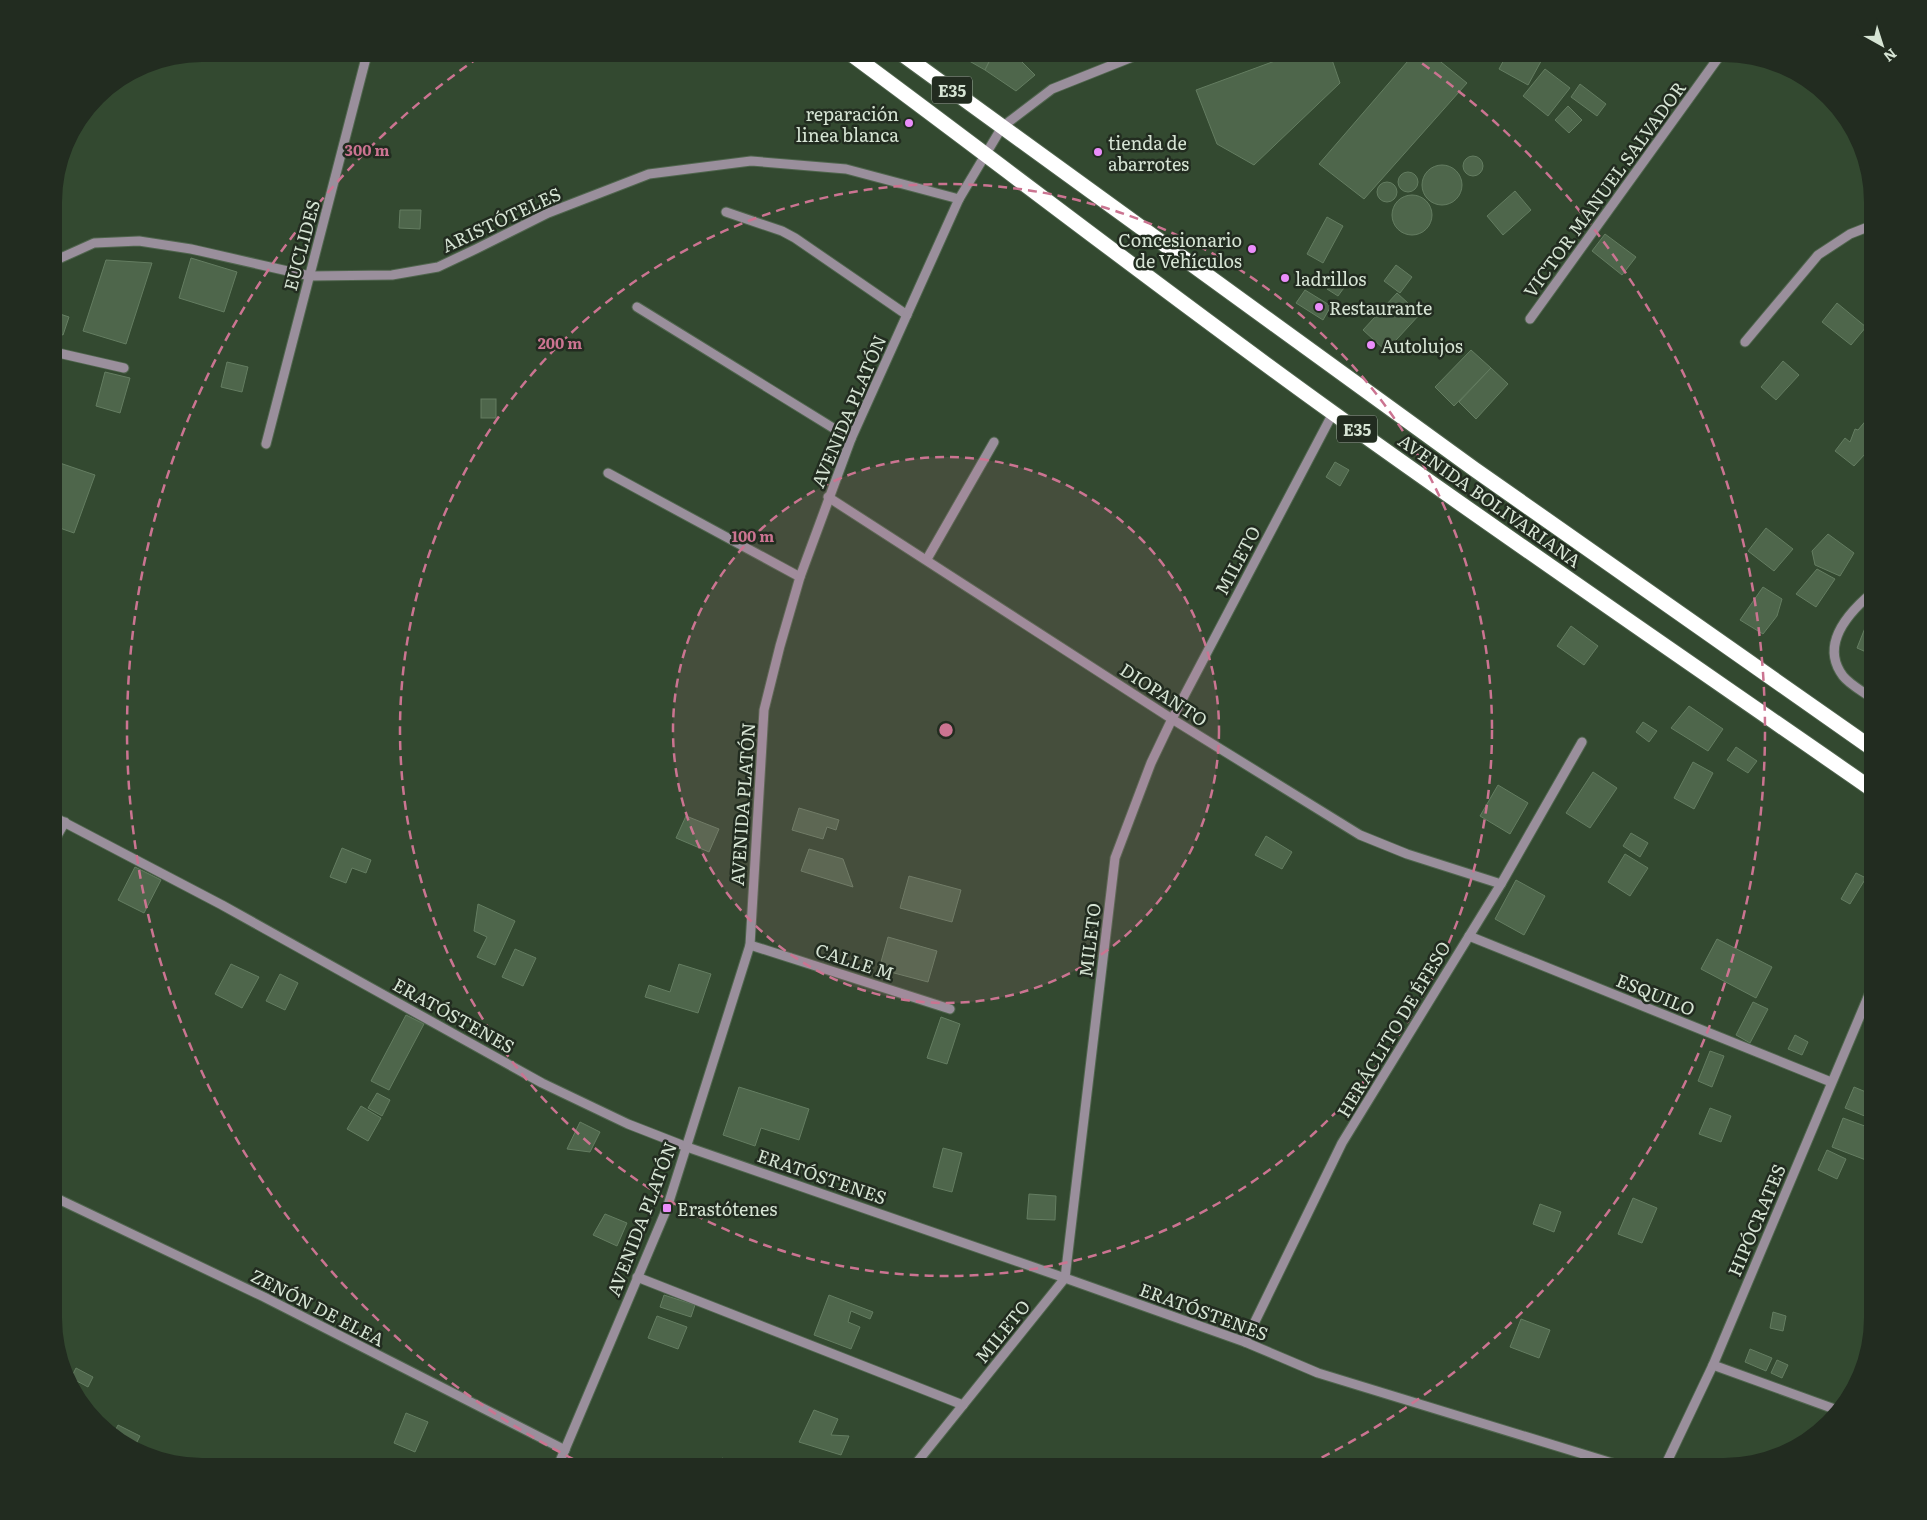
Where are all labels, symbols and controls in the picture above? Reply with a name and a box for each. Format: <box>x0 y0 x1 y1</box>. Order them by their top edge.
north arrow <box>1857 20 1907 70</box>
text: N <box>1880 44 1902 68</box>
street label: VICTOR MANUEL SALVADOR <box>1516 75 1692 303</box>
road number: E35 <box>932 76 972 104</box>
place label: reparación linea blanca <box>796 100 899 148</box>
marker: reparación linea blanca <box>903 117 915 129</box>
place label: tienda de abarrotes <box>1108 129 1189 177</box>
text: 300 m <box>345 138 389 161</box>
marker: tienda de abarrotes <box>1092 146 1104 158</box>
street label: ARISTÓTELES <box>437 180 565 258</box>
street label: EUCLIDES <box>276 197 326 293</box>
place label: Concesionario de Vehículos <box>1118 226 1242 274</box>
marker: Concesionario de Vehículos <box>1246 243 1258 255</box>
place label: ladrillos <box>1295 265 1366 292</box>
marker: ladrillos <box>1279 272 1291 284</box>
place label: Restaurante <box>1329 294 1432 321</box>
marker: Restaurante <box>1313 301 1325 313</box>
street label: AVENIDA PLATÓN <box>804 330 892 492</box>
text: 200 m <box>538 331 582 354</box>
place label: Autolujos <box>1381 332 1463 359</box>
marker: Autolujos <box>1365 339 1377 351</box>
road number: E35 <box>1337 416 1377 442</box>
street label: AVENIDA BOLIVARIANA <box>1393 426 1587 574</box>
street label: MILETO <box>1208 521 1266 599</box>
text: 100 m <box>732 524 774 547</box>
street label: DIOPANTO <box>1115 656 1213 732</box>
street label: AVENIDA PLATÓN <box>723 721 761 887</box>
centre of rings <box>937 721 955 739</box>
street label: MILETO <box>1071 901 1107 979</box>
street label: CALLE M <box>812 936 898 986</box>
street label: HERÁCLITO DE ÉFESO <box>1330 936 1456 1122</box>
street label: ESQUILO <box>1613 966 1699 1022</box>
street label: ERATÓSTENES <box>388 970 520 1060</box>
street label: AVENIDA PLATÓN <box>599 1138 683 1300</box>
street label: ERATÓSTENES <box>754 1141 890 1211</box>
street label: HIPÓCRATES <box>1720 1160 1792 1280</box>
place label: Erastótenes <box>677 1195 777 1222</box>
marker: Erastótenes <box>661 1202 673 1214</box>
street label: ZENÓN DE ELEA <box>246 1262 390 1352</box>
street label: ERATÓSTENES <box>1136 1275 1272 1347</box>
street label: MILETO <box>968 1294 1036 1368</box>

